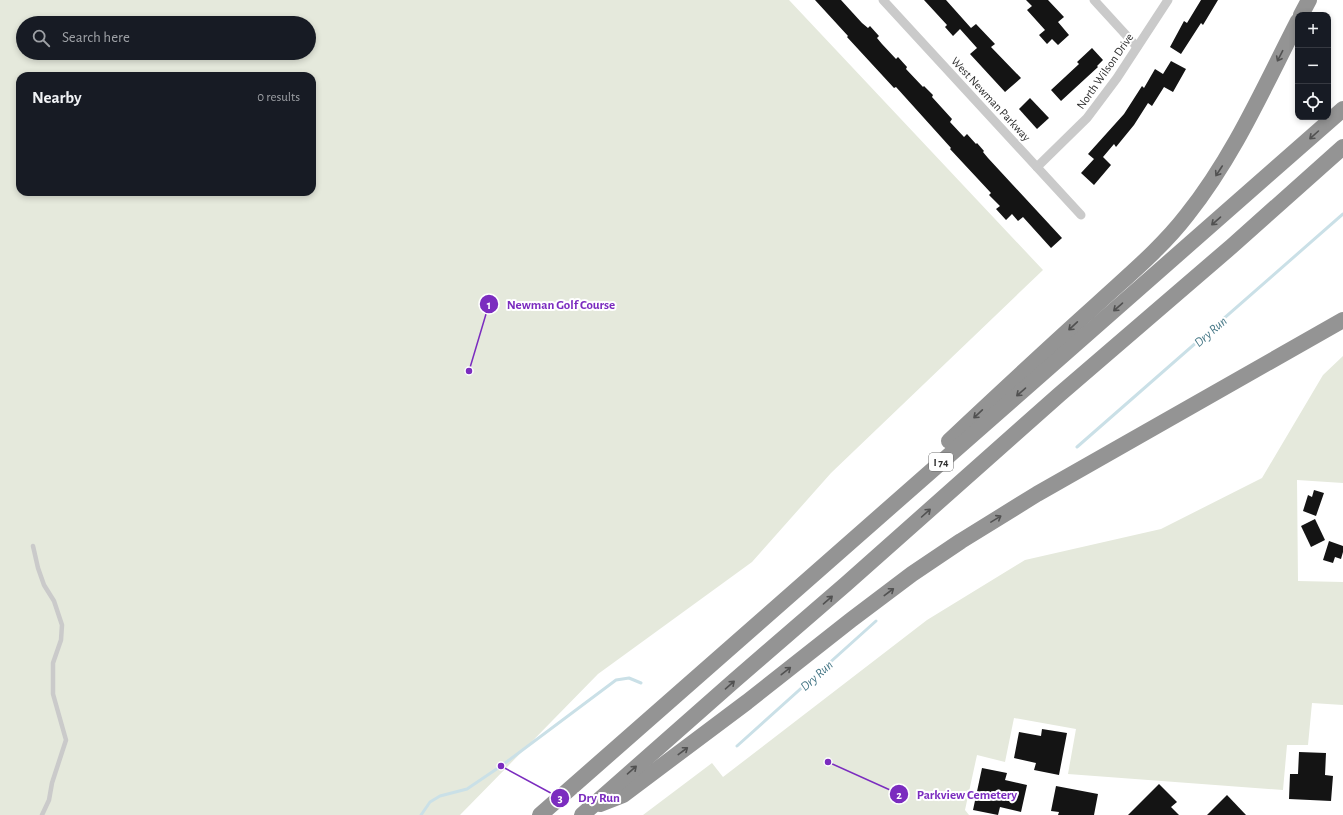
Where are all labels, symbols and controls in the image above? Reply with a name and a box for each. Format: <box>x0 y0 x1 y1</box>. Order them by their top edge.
map controls <box>1295 12 1331 120</box>
button: + <box>1295 12 1331 48</box>
search box <box>16 16 316 60</box>
icon: search <box>30 27 52 49</box>
text: Search here <box>62 30 130 45</box>
street label: North Wilson Drive <box>1074 31 1136 111</box>
button: − <box>1295 48 1331 84</box>
one-way arrow <box>1276 50 1283 62</box>
street label: West Newman Parkway <box>948 55 1033 144</box>
button: locate <box>1295 84 1331 120</box>
text: Nearby <box>32 89 82 106</box>
text: 0 results <box>257 91 300 104</box>
one-way arrow <box>1309 131 1319 140</box>
one-way arrow <box>1215 165 1223 176</box>
one-way arrow <box>1211 216 1221 225</box>
callout: Newman Golf Course <box>479 292 623 317</box>
text: 1 <box>487 299 491 311</box>
text: Newman Golf Course <box>507 299 615 312</box>
one-way arrow <box>1113 302 1123 311</box>
water label: Dry Run <box>1192 315 1230 350</box>
one-way arrow <box>1068 321 1078 331</box>
one-way arrow <box>1015 388 1026 397</box>
one-way arrow <box>973 410 983 419</box>
road number: I 74 <box>929 453 953 471</box>
one-way arrow <box>920 509 931 518</box>
one-way arrow <box>990 514 1002 522</box>
one-way arrow <box>883 587 894 596</box>
one-way arrow <box>823 595 834 604</box>
water label: Dry Run <box>798 658 836 694</box>
one-way arrow <box>780 667 791 676</box>
one-way arrow <box>725 680 735 689</box>
one-way arrow <box>677 746 688 755</box>
one-way arrow <box>627 766 638 775</box>
callout: Parkview Cemetery <box>889 782 1025 807</box>
callout: Dry Run <box>550 785 628 810</box>
text: 2 <box>896 789 902 801</box>
text: Parkview Cemetery <box>917 789 1017 802</box>
text: 3 <box>557 792 563 804</box>
text: Dry Run <box>578 792 620 805</box>

